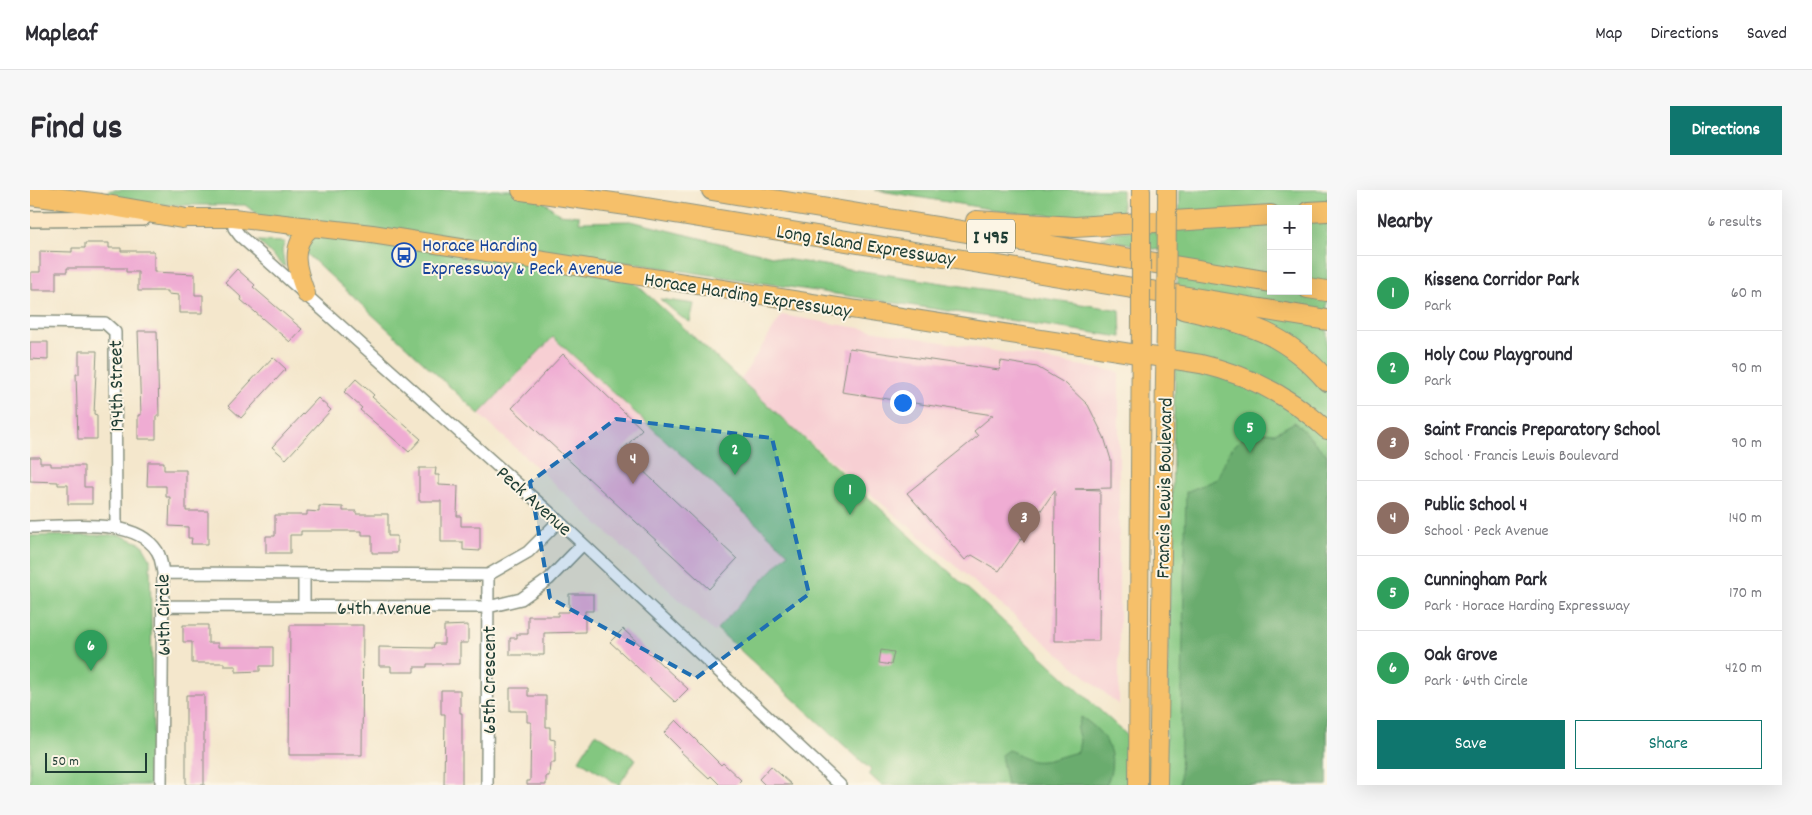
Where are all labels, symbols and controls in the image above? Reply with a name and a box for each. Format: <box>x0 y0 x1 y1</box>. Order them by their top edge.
text: Mapleaf <box>25 18 97 52</box>
text: Map <box>1595 22 1622 47</box>
text: Directions <box>1650 22 1719 47</box>
text: Saved <box>1747 22 1787 47</box>
text: Find us <box>30 105 122 155</box>
button: Directions <box>1670 106 1782 155</box>
map controls <box>1267 205 1312 295</box>
button: + <box>1267 205 1312 250</box>
text: Nearby <box>1377 208 1432 238</box>
text: 6 results <box>1707 211 1762 234</box>
street label: Long Island Expressway <box>774 219 958 275</box>
road number: I 495 <box>967 219 1015 252</box>
place label: Horace Harding Expressway & Peck Avenue <box>422 233 623 284</box>
bus stop icon: Horace Harding Expressway & Peck Avenue <box>391 242 417 268</box>
button: − <box>1267 250 1312 295</box>
street label: Horace Harding Expressway <box>642 267 854 327</box>
text: Kissena Corridor Park <box>1424 268 1579 295</box>
text: 1 <box>1391 282 1395 305</box>
text: 60 m <box>1731 282 1762 305</box>
text: Park <box>1424 295 1451 318</box>
street label: 194th Street <box>103 340 133 432</box>
text: Holy Cow Playground <box>1424 343 1573 370</box>
text: 2 <box>1390 357 1397 380</box>
text: 90 m <box>1731 357 1762 380</box>
text: Park <box>1424 370 1451 393</box>
your location <box>890 390 916 416</box>
street label: Francis Lewis Boulevard <box>1150 397 1182 579</box>
pin: 5 <box>1234 412 1266 453</box>
text: Saint Francis Preparatory School <box>1424 418 1660 445</box>
text: 3 <box>1389 432 1397 455</box>
text: 90 m <box>1731 432 1762 455</box>
pin: 2 <box>719 434 751 475</box>
pin: 4 <box>617 443 649 484</box>
text: School · Francis Lewis Boulevard <box>1424 445 1619 468</box>
street label: Peck Avenue <box>489 461 577 544</box>
pin: 1 <box>834 474 866 515</box>
text: Public School 4 <box>1424 493 1527 520</box>
pin: 3 <box>1008 502 1040 543</box>
text: 4 <box>1390 507 1396 530</box>
text: 140 m <box>1728 507 1762 530</box>
text: School · Peck Avenue <box>1424 520 1549 543</box>
text: Cunningham Park <box>1424 568 1547 595</box>
street label: 64th Circle <box>150 574 180 656</box>
text: 5 <box>1389 582 1397 605</box>
text: 170 m <box>1729 582 1762 605</box>
text: Park · Horace Harding Expressway <box>1424 595 1630 618</box>
street label: 64th Avenue <box>337 596 431 624</box>
street label: 65th Crescent <box>477 626 505 734</box>
pin: 6 <box>75 630 107 671</box>
text: Oak Grove <box>1424 643 1497 670</box>
text: 6 <box>1389 657 1397 680</box>
text: 420 m <box>1725 657 1762 680</box>
text: Park · 64th Circle <box>1424 670 1528 693</box>
button: Save <box>1377 720 1565 769</box>
button: Share <box>1575 720 1762 769</box>
scale bar <box>45 750 148 773</box>
text: 50 m <box>52 752 79 772</box>

